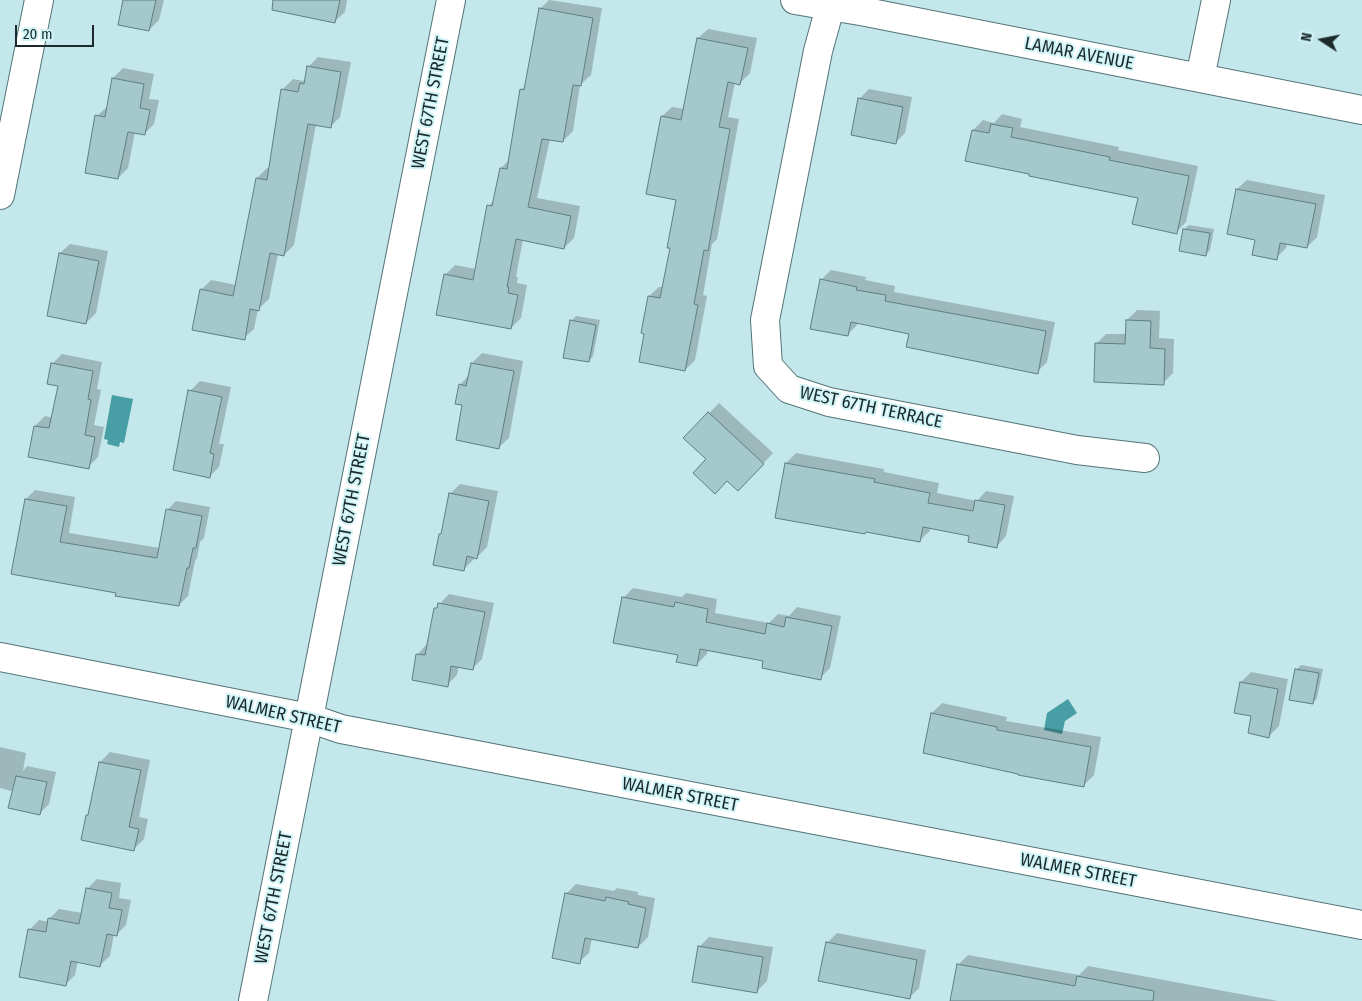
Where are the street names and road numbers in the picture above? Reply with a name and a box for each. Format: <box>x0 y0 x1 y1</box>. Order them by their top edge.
street label: LAMAR AVENUE <box>1023 33 1135 75</box>
street label: WEST 67TH STREET <box>408 35 454 171</box>
street label: WEST 67TH TERRACE <box>798 382 944 434</box>
street label: WEST 67TH STREET <box>329 432 375 568</box>
street label: WALMER STREET <box>223 691 343 739</box>
street label: WALMER STREET <box>620 773 740 817</box>
street label: WEST 67TH STREET <box>251 830 297 966</box>
street label: WALMER STREET <box>1018 849 1138 893</box>

